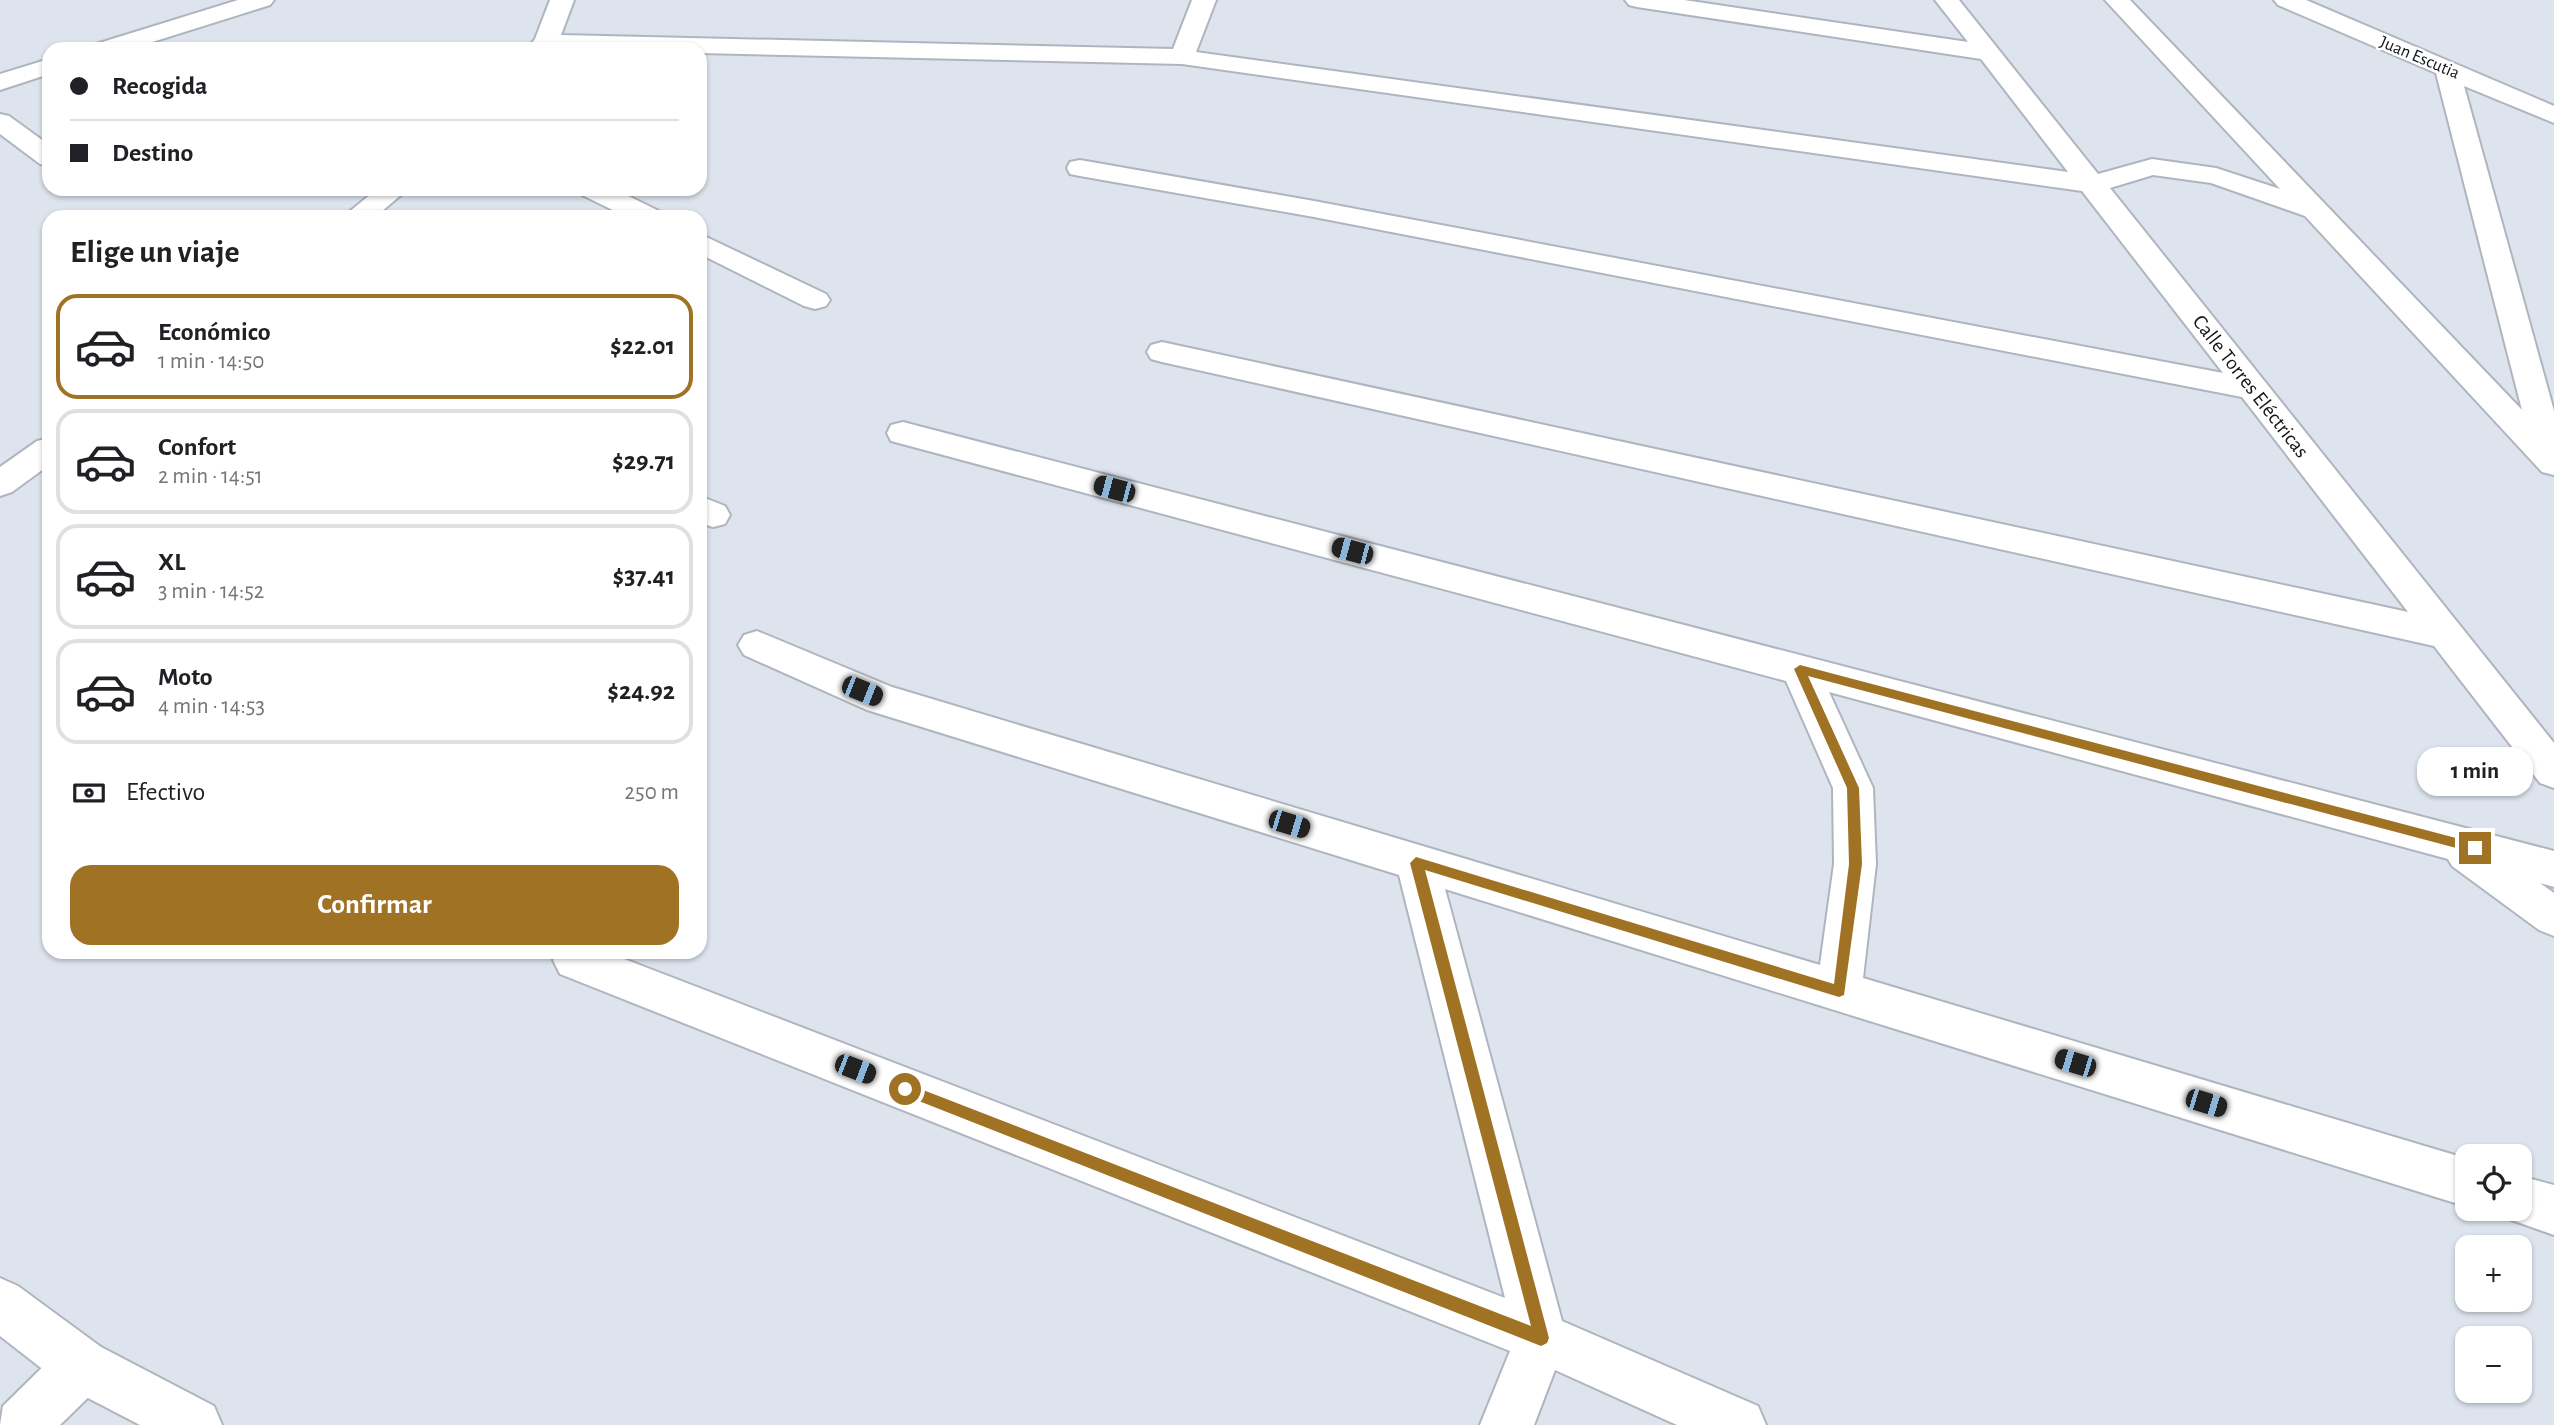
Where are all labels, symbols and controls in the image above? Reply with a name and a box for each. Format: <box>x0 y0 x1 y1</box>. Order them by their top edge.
street label: Juan Escutia <box>2377 33 2462 83</box>
text: Recogida <box>112 73 208 99</box>
text: Destino <box>112 140 193 166</box>
text: Elige un viaje <box>70 236 240 268</box>
street label: Calle Torres Eléctricas <box>2189 311 2313 462</box>
icon: car <box>74 315 137 378</box>
text: Económico <box>158 319 271 345</box>
text: $22.01 <box>610 333 675 359</box>
text: 1 min · 14:50 <box>158 350 264 373</box>
icon: car <box>74 430 137 493</box>
text: Confort <box>158 434 236 460</box>
text: $29.71 <box>612 448 675 474</box>
text: 2 min · 14:51 <box>158 465 263 488</box>
car <box>1091 473 1138 505</box>
car <box>1329 535 1376 567</box>
icon: car <box>74 545 137 608</box>
text: XL <box>158 549 185 575</box>
text: $37.41 <box>612 563 675 589</box>
text: 3 min · 14:52 <box>158 580 264 603</box>
icon: car <box>74 660 137 723</box>
text: Moto <box>158 664 213 690</box>
car <box>839 673 886 709</box>
text: $24.92 <box>607 678 675 704</box>
text: 4 min · 14:53 <box>158 695 265 718</box>
callout: 1 min <box>2417 746 2533 796</box>
text: 1 min <box>2451 760 2499 783</box>
icon: cash <box>70 774 108 812</box>
text: Efectivo <box>126 779 205 805</box>
text: 250 m <box>625 781 679 804</box>
car <box>1266 808 1313 840</box>
route end <box>2459 832 2491 864</box>
button: Confirmar <box>70 865 679 945</box>
car <box>2052 1047 2099 1079</box>
car <box>832 1052 879 1086</box>
route start <box>889 1073 921 1105</box>
car <box>2183 1087 2230 1119</box>
map controls <box>2455 1144 2532 1403</box>
button: locate <box>2455 1144 2532 1221</box>
button: + <box>2455 1235 2532 1312</box>
button: − <box>2455 1326 2532 1403</box>

